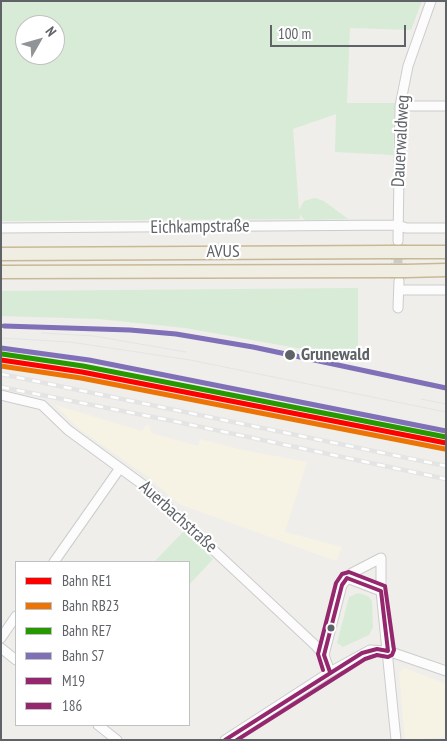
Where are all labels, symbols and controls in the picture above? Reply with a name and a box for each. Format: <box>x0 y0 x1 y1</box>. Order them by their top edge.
north arrow <box>15 15 65 65</box>
scale bar <box>272 15 408 47</box>
text: N <box>42 23 60 40</box>
text: 100 m <box>278 24 311 43</box>
street label: Dauerwaldweg <box>388 94 414 188</box>
street label: Eichkampstraße <box>150 215 250 239</box>
street label: AVUS <box>206 241 240 263</box>
place label: Grunewald <box>301 344 370 366</box>
marker: Grunewald <box>283 348 297 362</box>
street label: Auerbachstraße <box>135 476 221 558</box>
legend <box>15 561 190 726</box>
text: Bahn RE1 <box>62 571 112 590</box>
text: Bahn RB23 <box>62 596 119 615</box>
text: Bahn RE7 <box>62 621 112 640</box>
unlabelled marker <box>326 623 336 633</box>
text: Bahn S7 <box>62 646 105 665</box>
text: M19 <box>62 671 85 690</box>
text: 186 <box>62 696 82 715</box>

